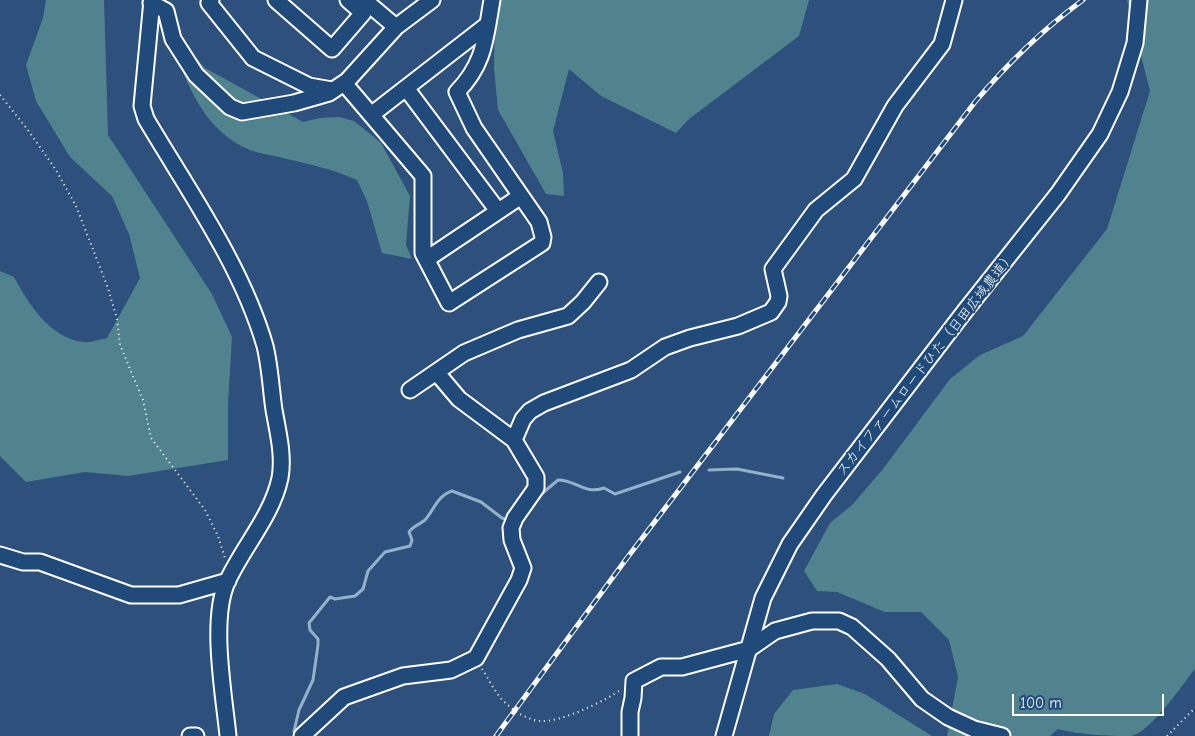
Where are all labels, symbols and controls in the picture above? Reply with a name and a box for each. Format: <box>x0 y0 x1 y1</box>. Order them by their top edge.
street label: スカイファームロードひた（日田広域農道） <box>833 249 1019 479</box>
scale bar <box>1015 684 1168 716</box>
text: 100 m <box>1020 694 1062 712</box>

